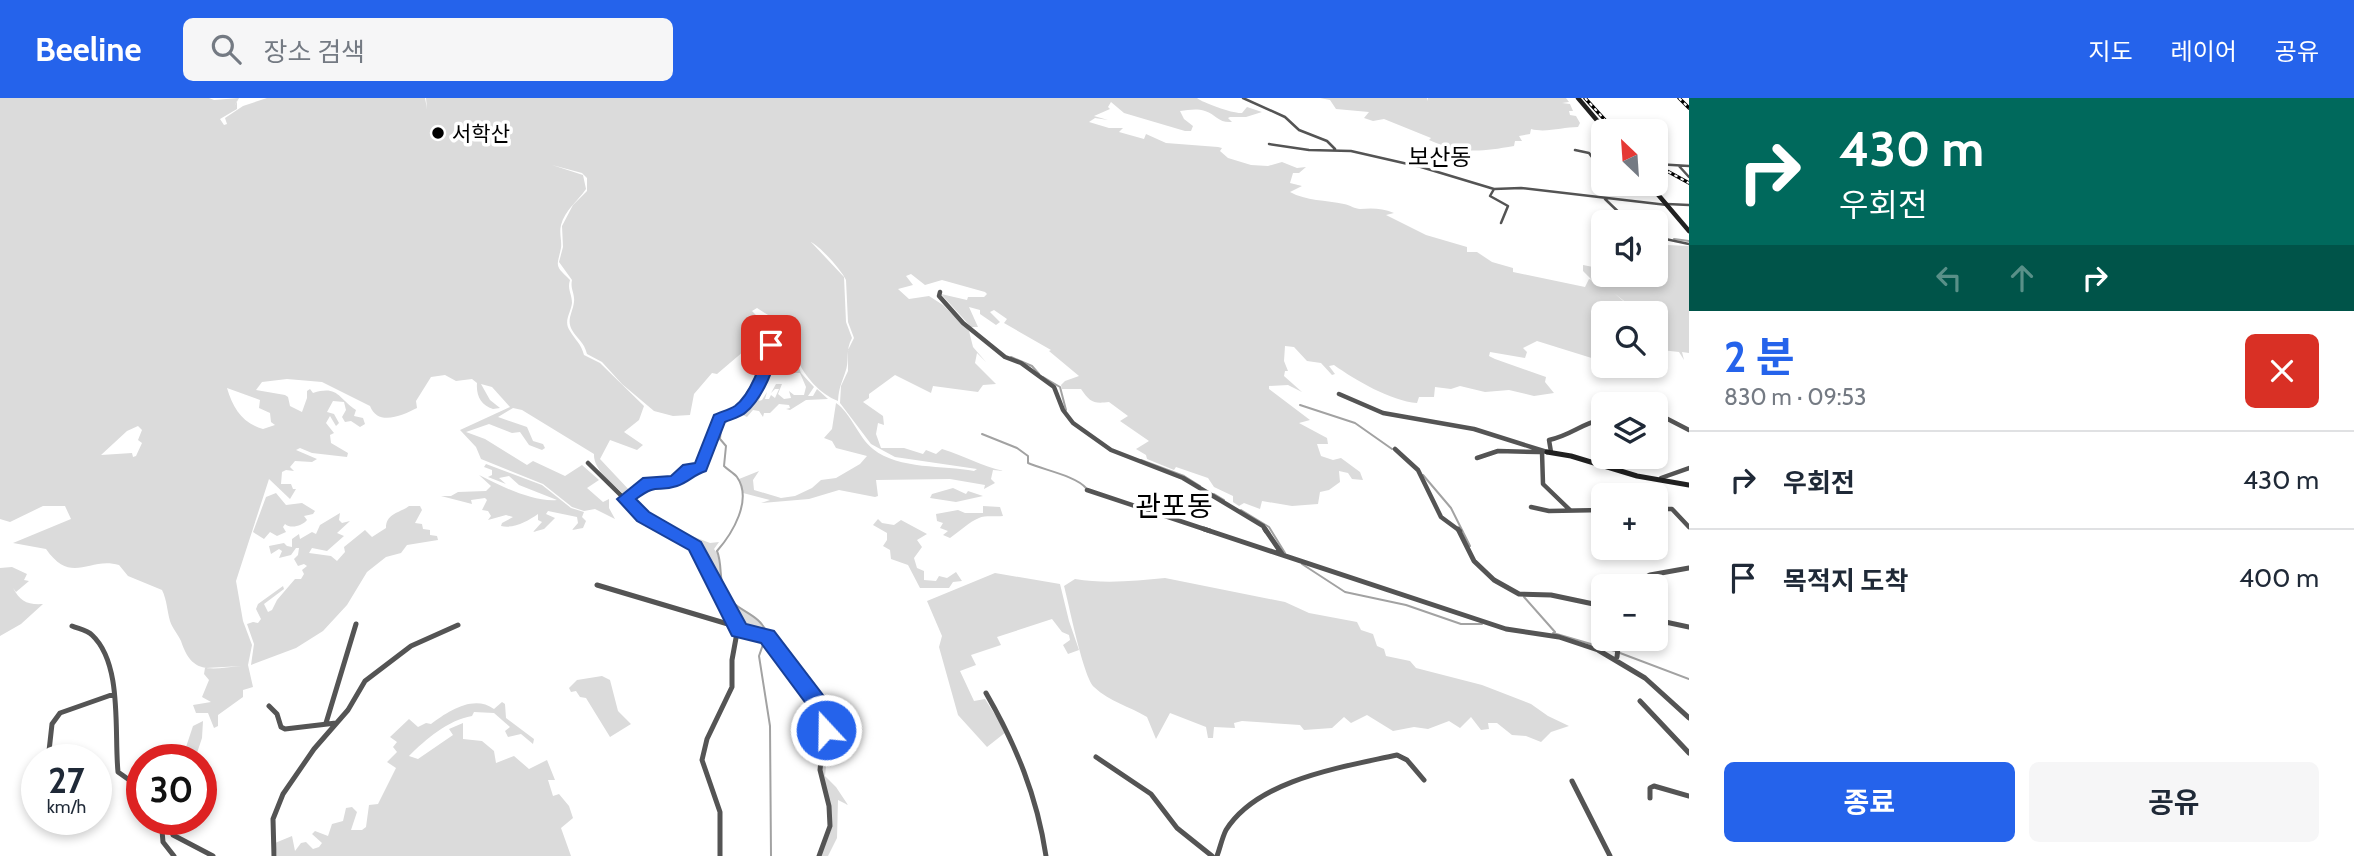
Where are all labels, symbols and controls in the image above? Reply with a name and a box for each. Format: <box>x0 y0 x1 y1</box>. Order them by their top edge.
search box <box>183 18 673 81</box>
text: Beeline <box>35 29 141 69</box>
icon: search <box>207 30 245 68</box>
text: 장소 검색 <box>263 36 365 68</box>
text: 지도 <box>2088 37 2133 66</box>
text: 레이어 <box>2171 37 2237 66</box>
text: 공유 <box>2275 37 2319 66</box>
north arrow <box>1591 119 1668 196</box>
map controls <box>1591 119 1668 651</box>
text: 430 m <box>1839 119 1984 178</box>
place label: 서학산 <box>452 121 510 146</box>
marker: 서학산 <box>430 125 446 141</box>
icon: right <box>1724 126 1815 217</box>
district label: 보산동 <box>1408 143 1472 171</box>
text: 우회전 <box>1839 185 1927 224</box>
button: sound <box>1591 210 1668 287</box>
icon: left <box>1930 259 1968 297</box>
icon: ahead <box>2003 259 2041 297</box>
icon: right <box>2076 259 2114 297</box>
button: search <box>1591 301 1668 378</box>
pin <box>741 315 801 375</box>
icon: arrive <box>752 326 790 364</box>
text: 2 분 <box>1724 331 1794 383</box>
button: close <box>2245 334 2319 408</box>
text: 830 m · 09:53 <box>1724 383 1866 411</box>
button: layers <box>1591 392 1668 469</box>
icon: right <box>1724 461 1762 499</box>
text: 430 m <box>2243 464 2319 496</box>
text: 우회전 <box>1783 467 1855 499</box>
button: + <box>1591 483 1668 560</box>
district label: 관포동 <box>1135 489 1213 523</box>
icon: arrive <box>1724 559 1762 597</box>
text: 400 m <box>2239 562 2319 594</box>
text: 목적지 도착 <box>1783 565 1908 597</box>
button: − <box>1591 574 1668 651</box>
position arrow <box>789 693 863 767</box>
speed limit sign: 30 <box>126 744 217 835</box>
text: 27 <box>48 759 85 802</box>
button: 종료 <box>1724 762 2015 842</box>
button: 공유 <box>2029 762 2319 842</box>
text: km/h <box>47 796 86 818</box>

